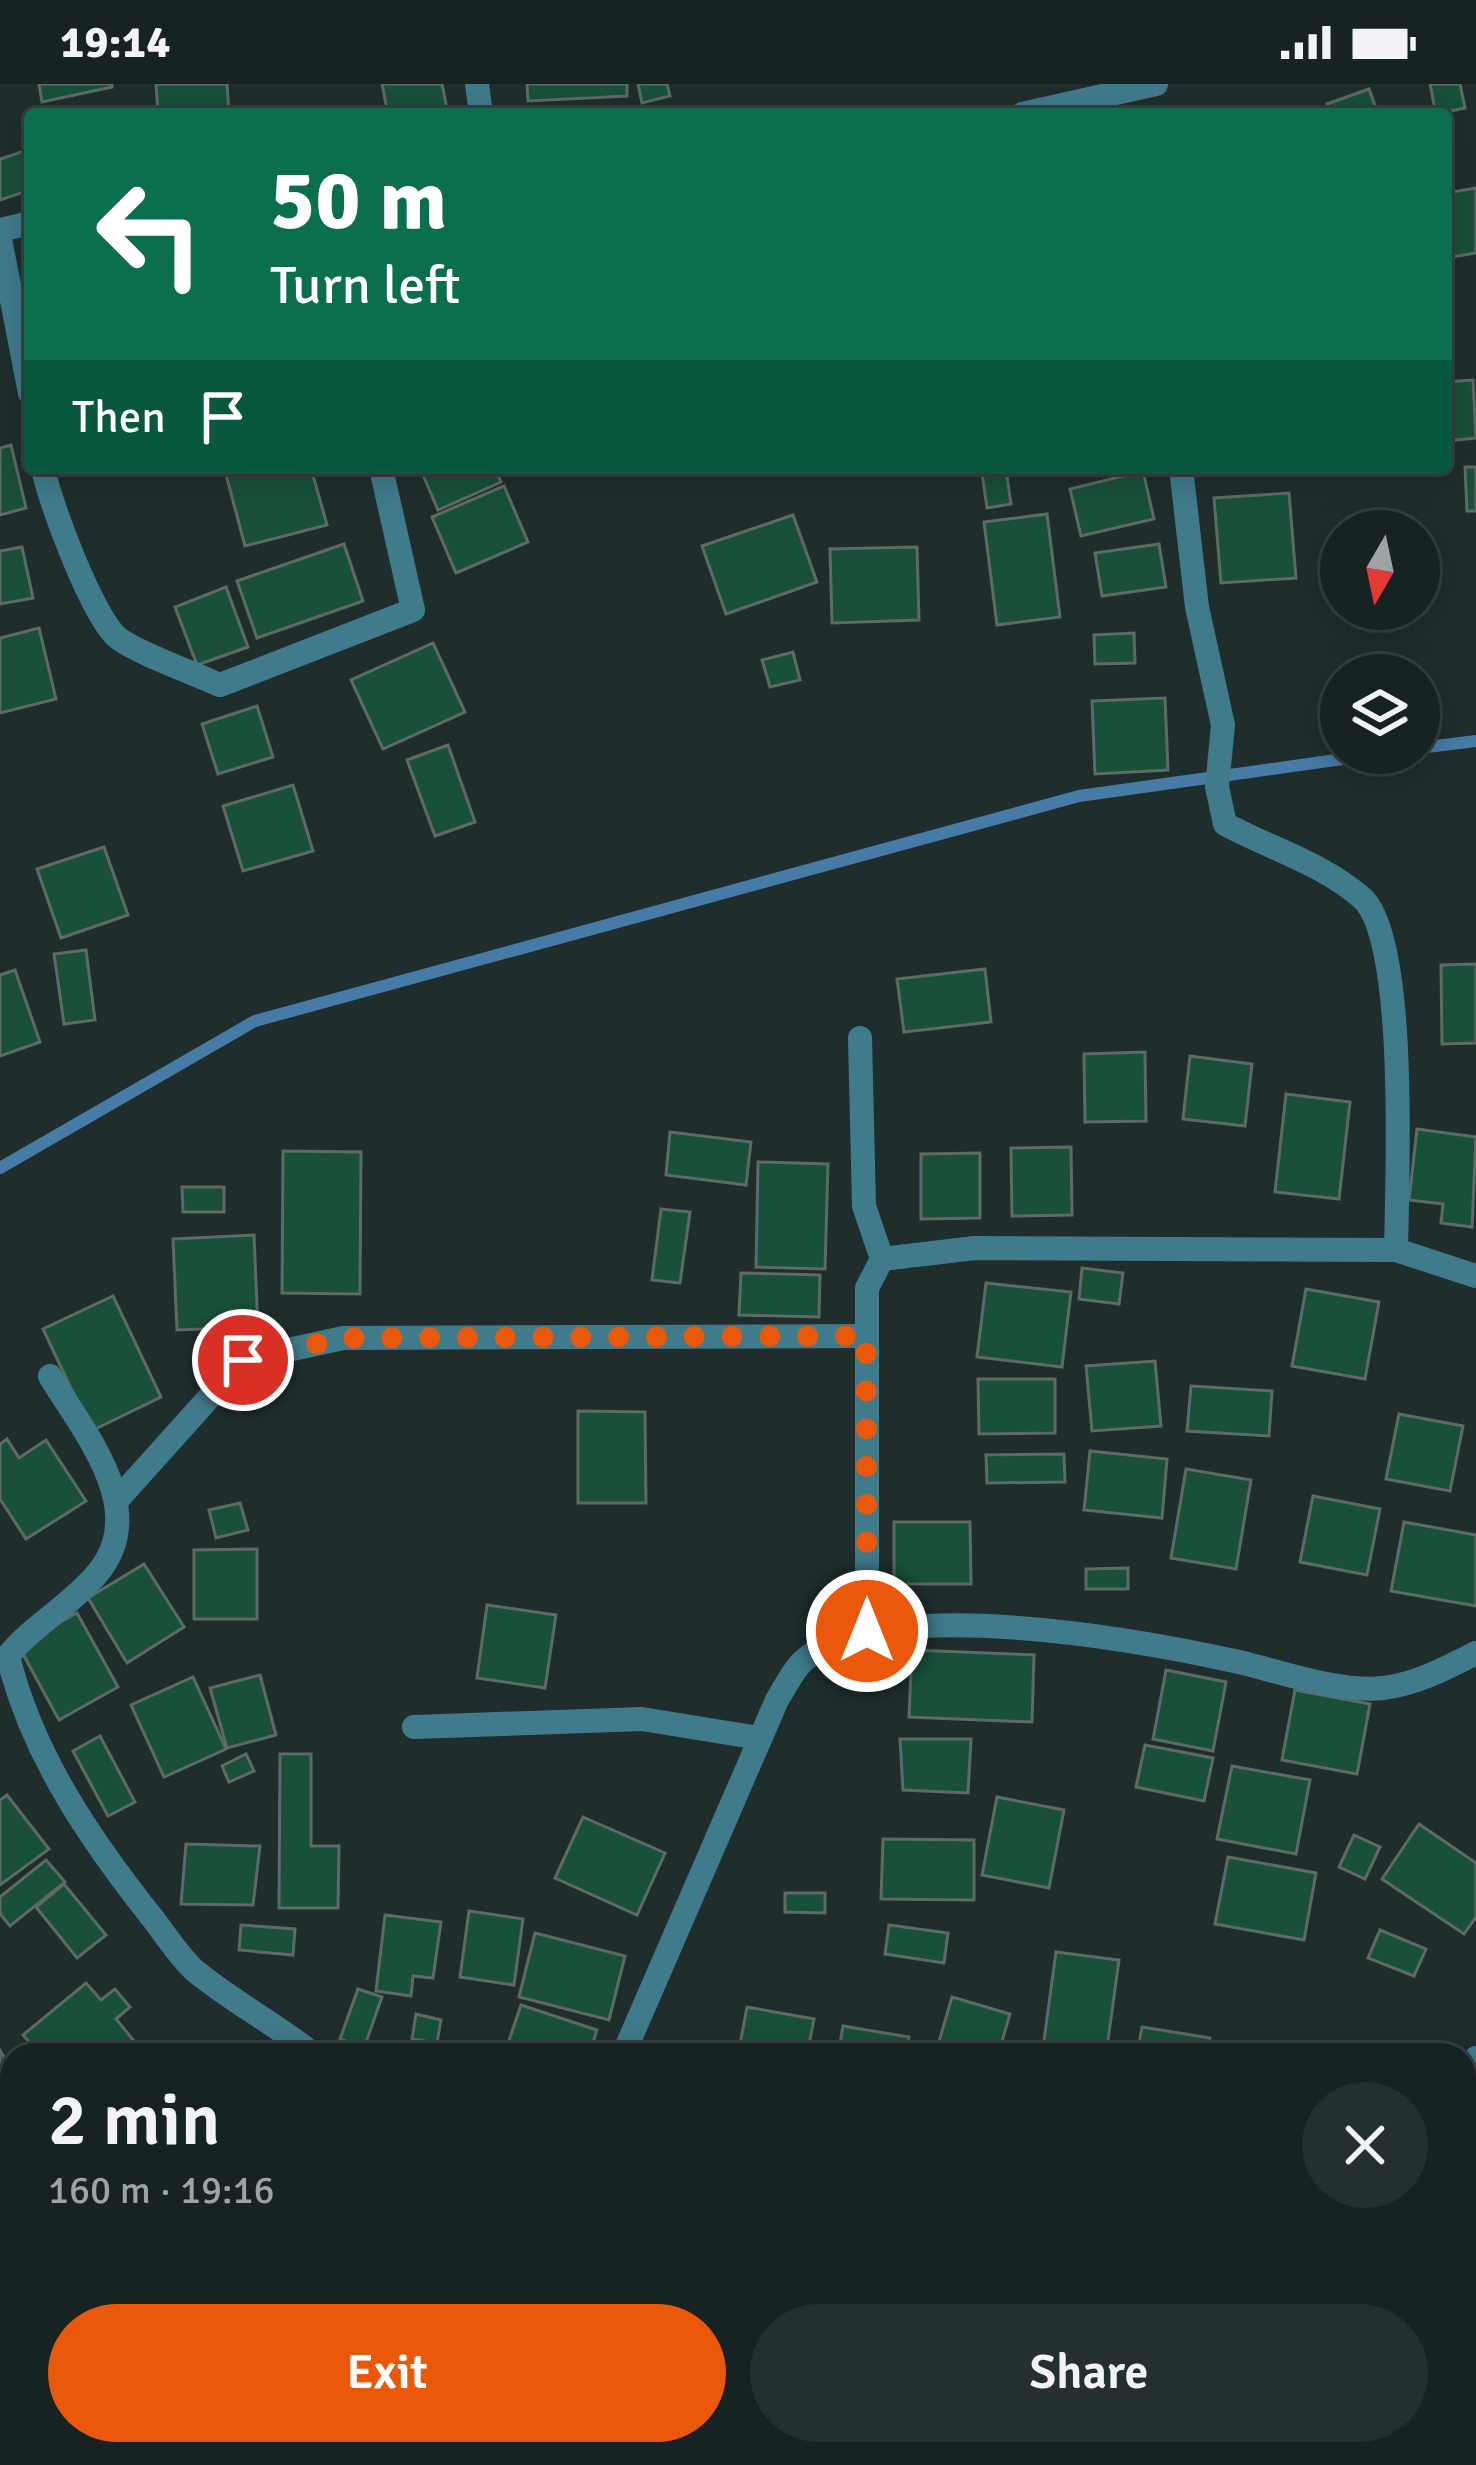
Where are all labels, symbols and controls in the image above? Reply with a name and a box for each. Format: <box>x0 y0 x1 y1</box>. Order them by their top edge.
text: 19:14 <box>60 15 170 70</box>
text: 50 m <box>270 149 447 253</box>
icon: left <box>72 156 228 312</box>
text: Turn left <box>270 252 460 319</box>
icon: arrive <box>190 384 256 450</box>
text: Then <box>72 390 166 445</box>
north arrow <box>1320 510 1440 630</box>
map controls <box>1320 510 1440 774</box>
button: layers <box>1320 654 1440 774</box>
pin <box>192 1309 294 1411</box>
icon: arrive <box>210 1327 276 1393</box>
position arrow <box>804 1568 930 1694</box>
text: 2 min <box>48 2076 220 2165</box>
button: close <box>1302 2082 1428 2208</box>
text: 160 m · 19:16 <box>48 2166 275 2214</box>
button: Exit <box>48 2304 726 2442</box>
button: Share <box>750 2304 1428 2442</box>

